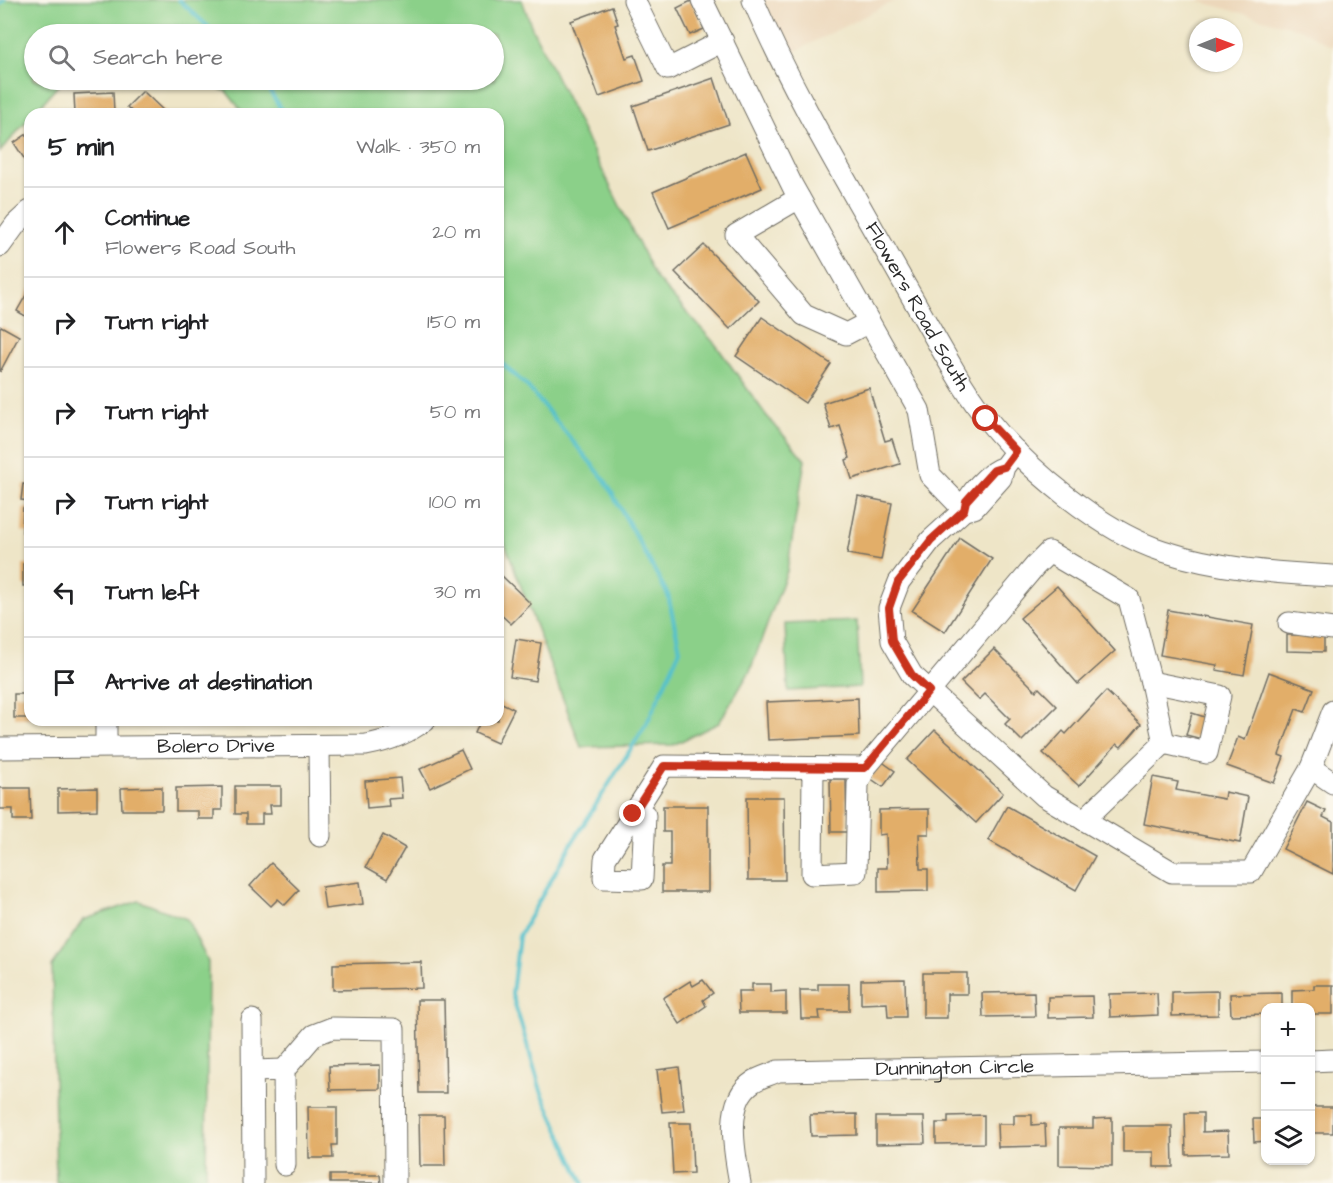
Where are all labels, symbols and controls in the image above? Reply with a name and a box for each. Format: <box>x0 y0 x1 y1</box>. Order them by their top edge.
north arrow <box>1189 18 1243 72</box>
search box <box>24 24 504 90</box>
icon: search <box>45 41 78 74</box>
text: Search here <box>93 42 223 73</box>
text: 5 min <box>48 129 114 165</box>
text: Walk · 350 m <box>356 133 480 161</box>
text: Continue <box>105 203 190 234</box>
icon: ahead <box>48 216 81 249</box>
street label: Flowers Road South <box>858 217 977 396</box>
text: 20 m <box>432 218 480 246</box>
text: Flowers Road South <box>105 234 296 262</box>
icon: right <box>48 306 81 339</box>
text: Turn right <box>105 307 208 338</box>
text: 150 m <box>427 308 480 336</box>
icon: right <box>48 396 81 429</box>
text: Turn right <box>105 397 208 428</box>
text: 50 m <box>430 398 480 426</box>
route start <box>972 405 998 431</box>
icon: right <box>48 486 81 519</box>
text: Turn right <box>105 487 208 518</box>
text: 100 m <box>429 488 480 516</box>
icon: left <box>48 576 81 609</box>
text: Turn left <box>105 577 199 608</box>
text: 30 m <box>434 578 480 606</box>
icon: arrive <box>48 666 81 699</box>
text: Arrive at destination <box>105 667 312 698</box>
street label: Bolero Drive <box>157 732 275 761</box>
route end <box>619 800 645 826</box>
map controls <box>1261 1003 1315 1165</box>
button: + <box>1261 1003 1315 1057</box>
street label: Dunnington Circle <box>875 1052 1035 1083</box>
button: − <box>1261 1057 1315 1111</box>
button: layers <box>1261 1111 1315 1165</box>

